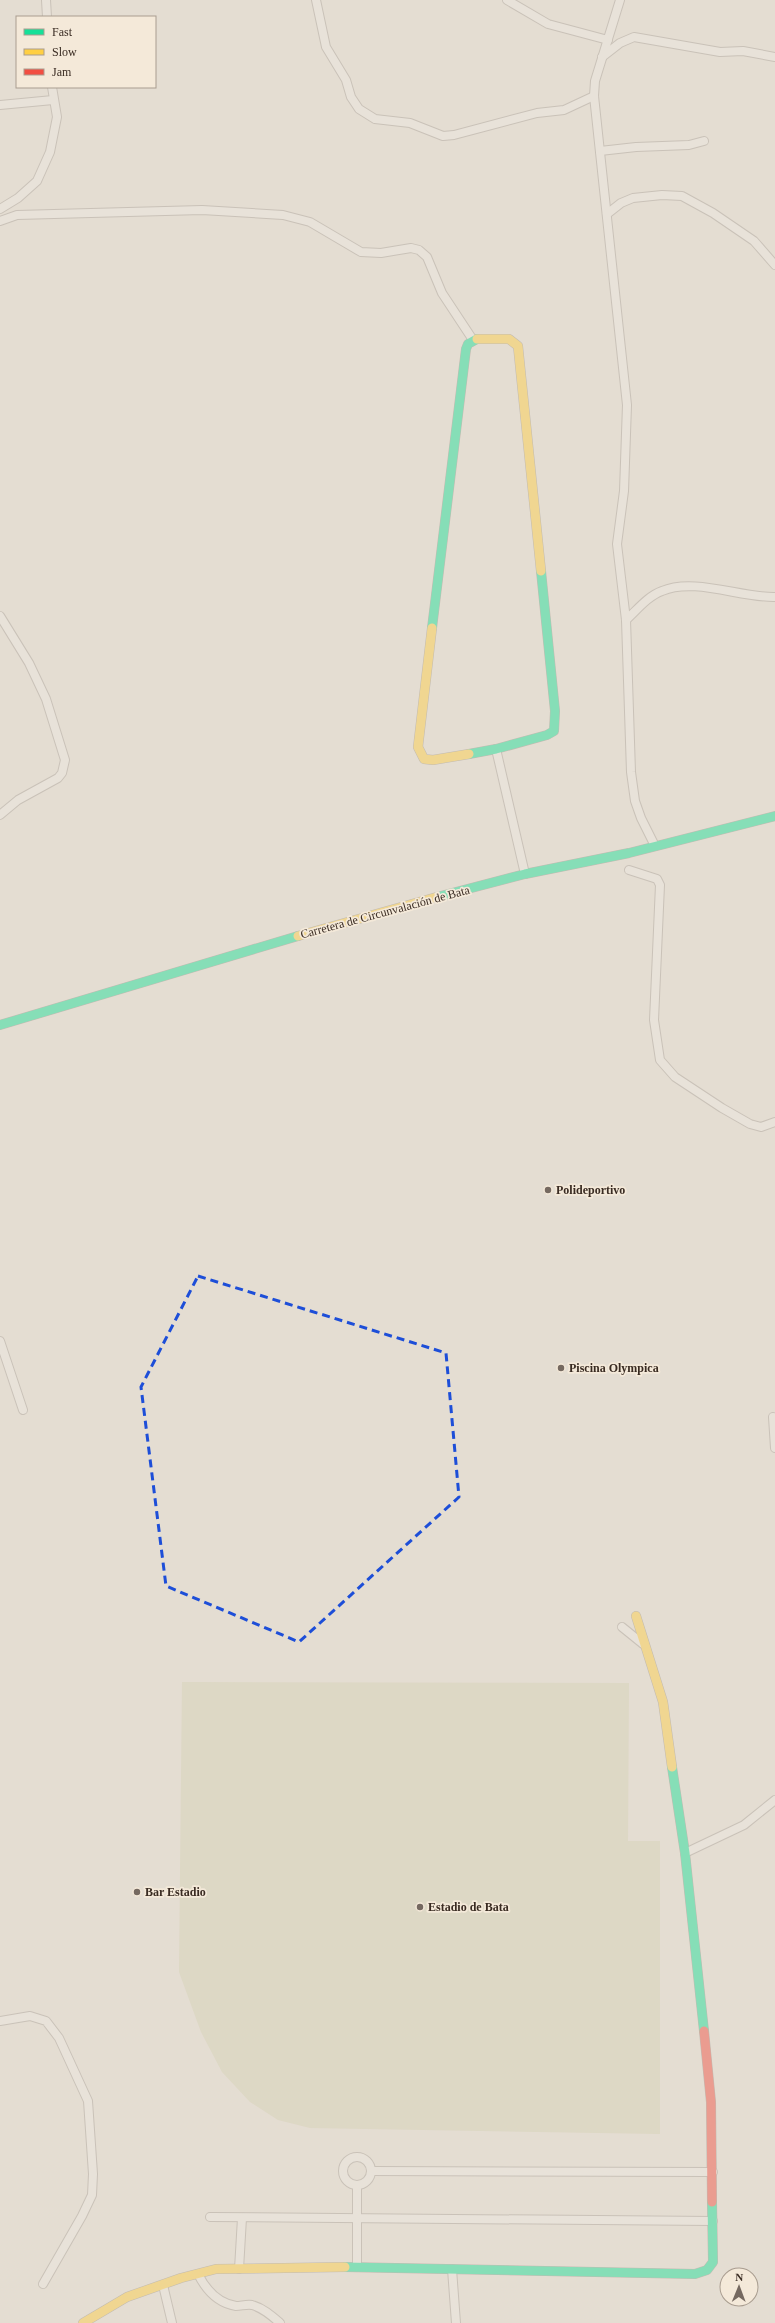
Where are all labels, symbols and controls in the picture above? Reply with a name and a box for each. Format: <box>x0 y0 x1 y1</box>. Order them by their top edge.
legend <box>16 16 156 88</box>
text: Fast <box>52 25 73 39</box>
text: Slow <box>52 45 77 59</box>
text: Jam <box>52 65 72 79</box>
street label: Carretera de Circunvalación de Bata <box>299 882 472 941</box>
place label: Polideportivo <box>556 1183 625 1197</box>
marker: Polideportivo <box>543 1185 553 1195</box>
place label: Piscina Olympica <box>569 1361 659 1375</box>
marker: Piscina Olympica <box>556 1363 566 1373</box>
place label: Bar Estadio <box>145 1885 206 1899</box>
marker: Bar Estadio <box>132 1887 142 1897</box>
place label: Estadio de Bata <box>428 1900 509 1914</box>
marker: Estadio de Bata <box>415 1902 425 1912</box>
north arrow <box>719 2267 759 2307</box>
text: N <box>735 2271 743 2283</box>

